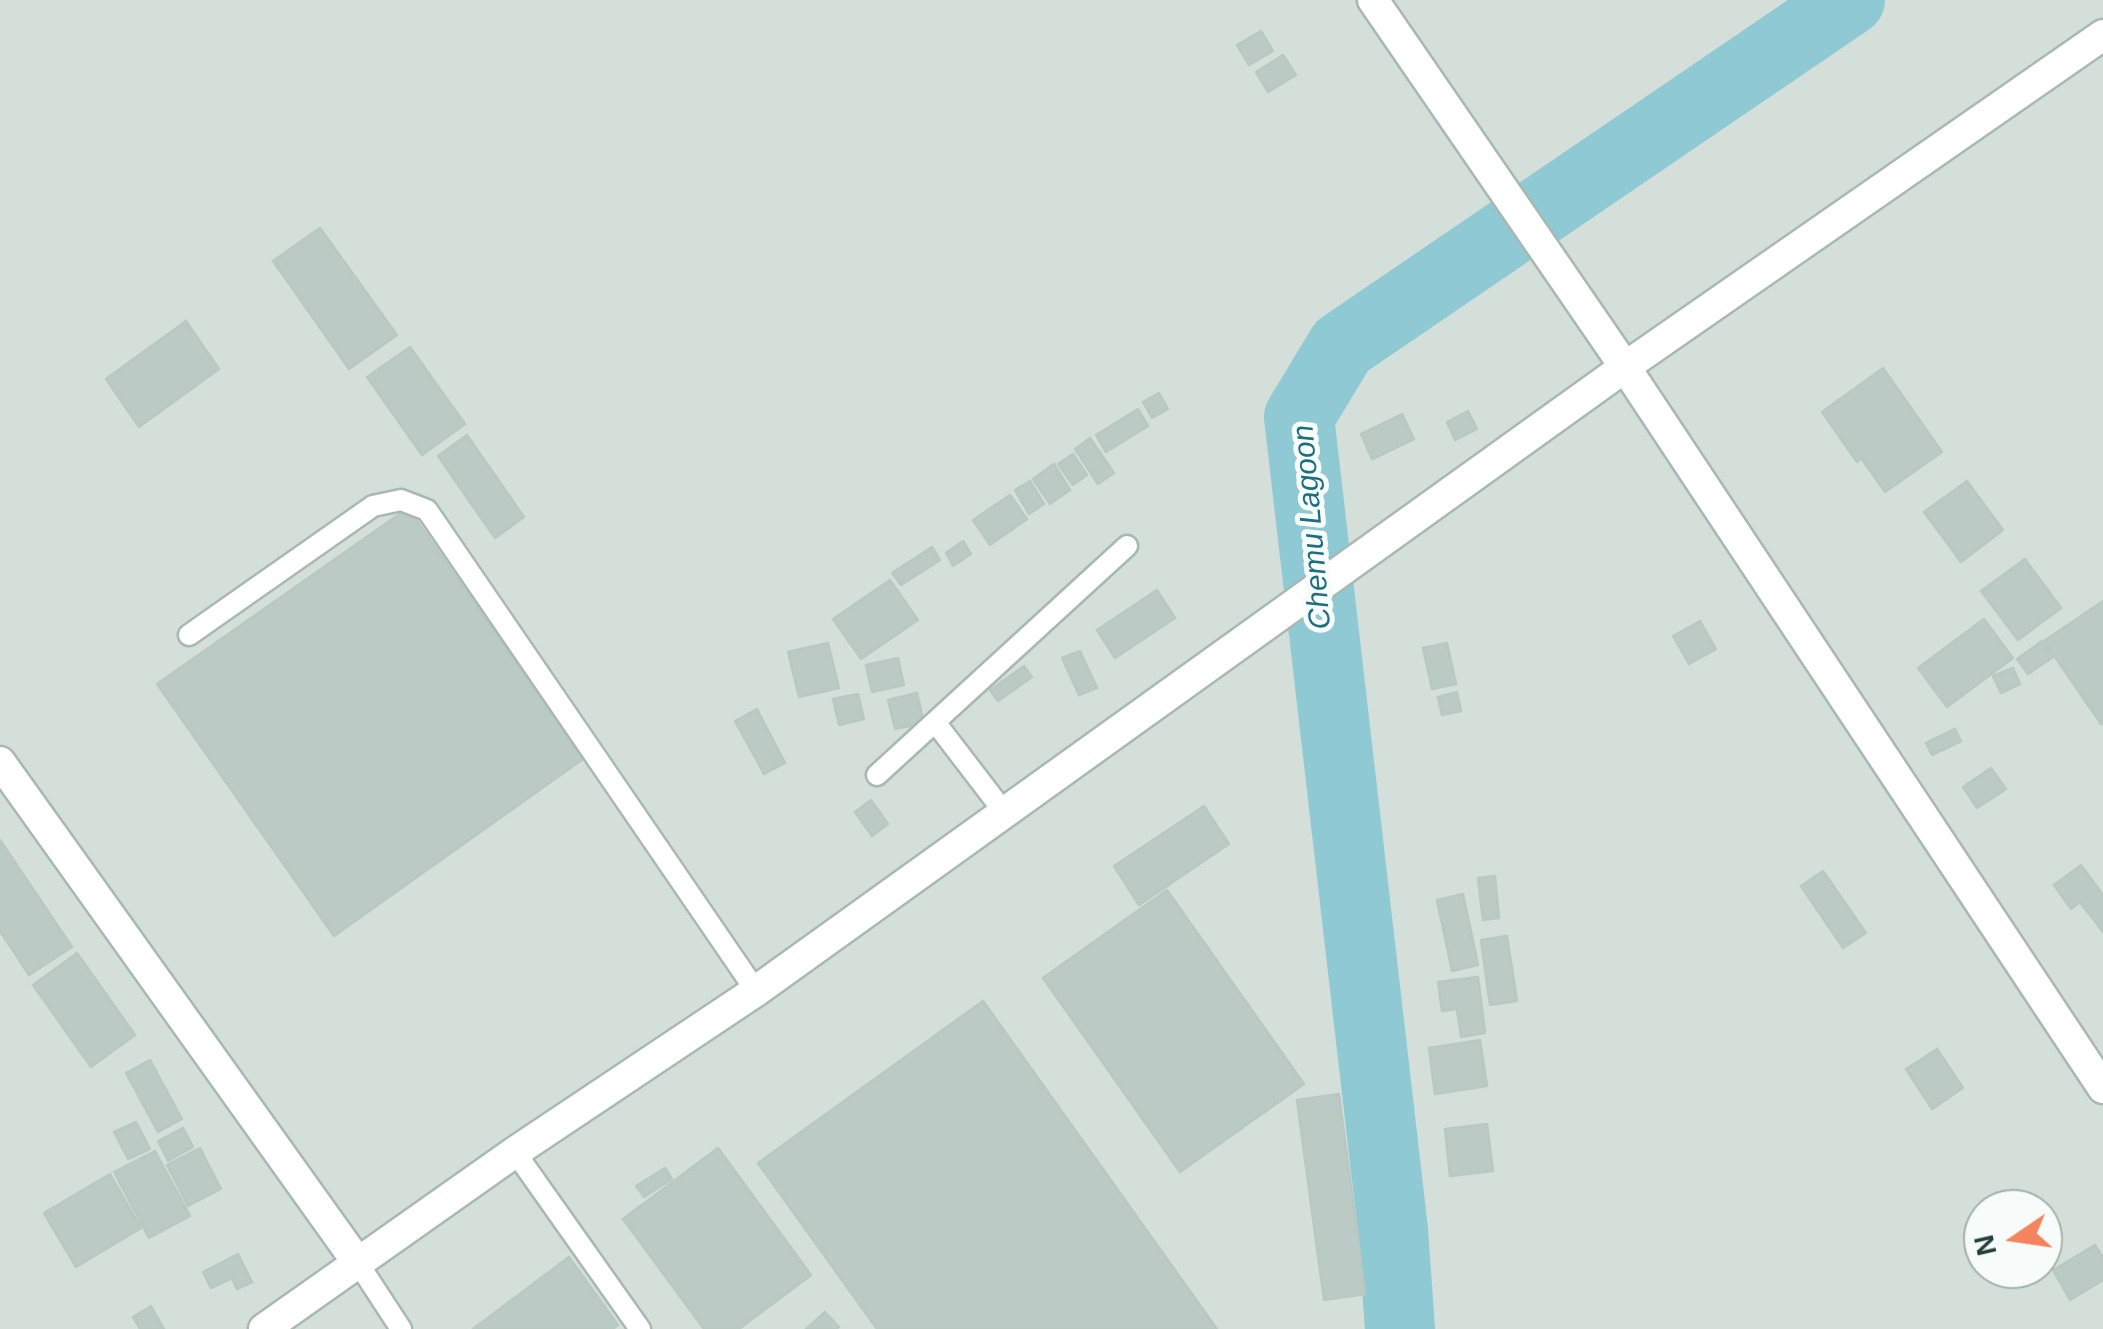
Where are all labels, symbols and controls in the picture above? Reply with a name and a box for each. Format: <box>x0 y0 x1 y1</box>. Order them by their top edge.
water label: Chemu Lagoon <box>1286 423 1340 631</box>
north arrow <box>1963 1189 2063 1289</box>
text: N <box>1968 1232 2003 1259</box>

